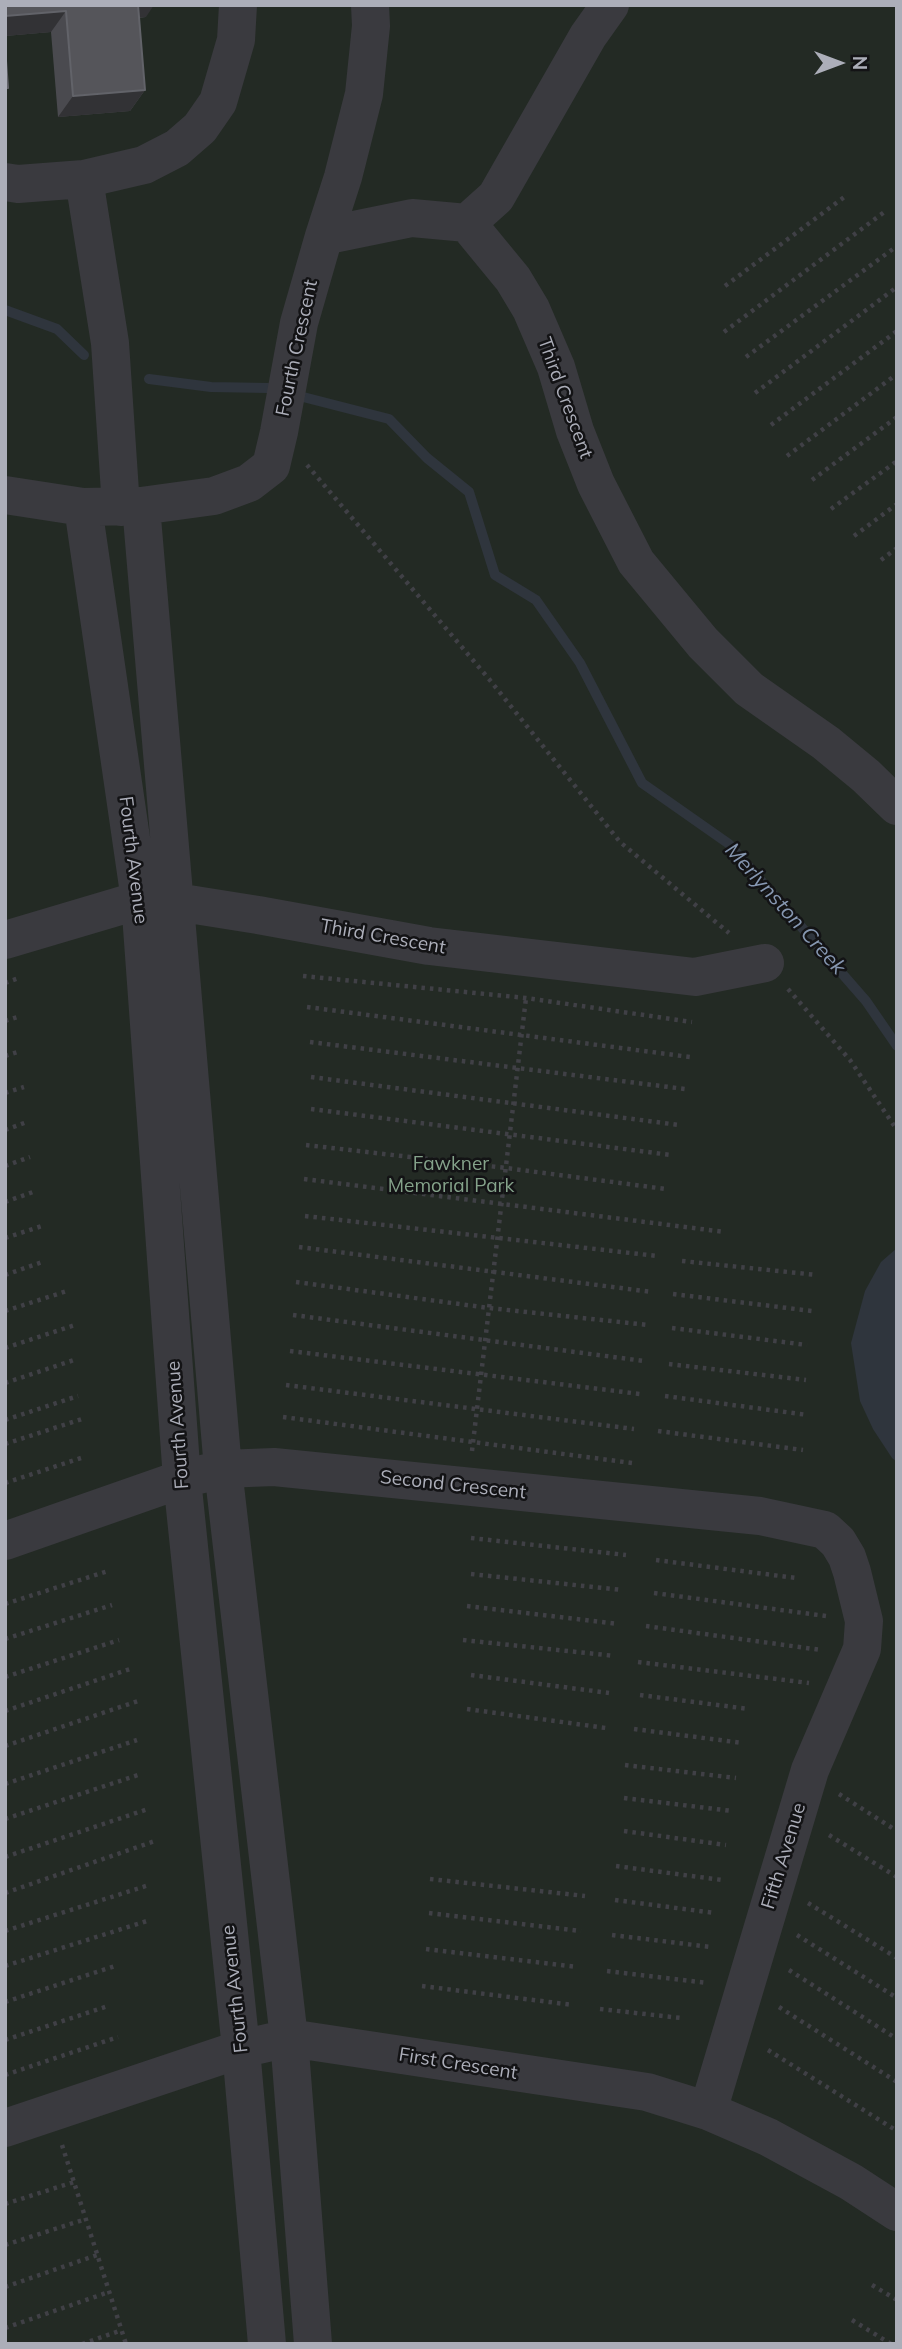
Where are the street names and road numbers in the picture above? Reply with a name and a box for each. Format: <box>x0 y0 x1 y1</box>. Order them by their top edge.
street label: Fourth Crescent <box>271 278 323 418</box>
street label: Third Crescent <box>533 334 597 462</box>
street label: Fourth Avenue <box>114 795 152 925</box>
street label: Third Crescent <box>318 915 448 959</box>
street label: Fourth Avenue <box>162 1360 194 1490</box>
street label: Second Crescent <box>379 1466 527 1504</box>
street label: Fifth Avenue <box>757 1800 811 1912</box>
street label: Fourth Avenue <box>217 1924 253 2054</box>
street label: First Crescent <box>397 2043 519 2085</box>

